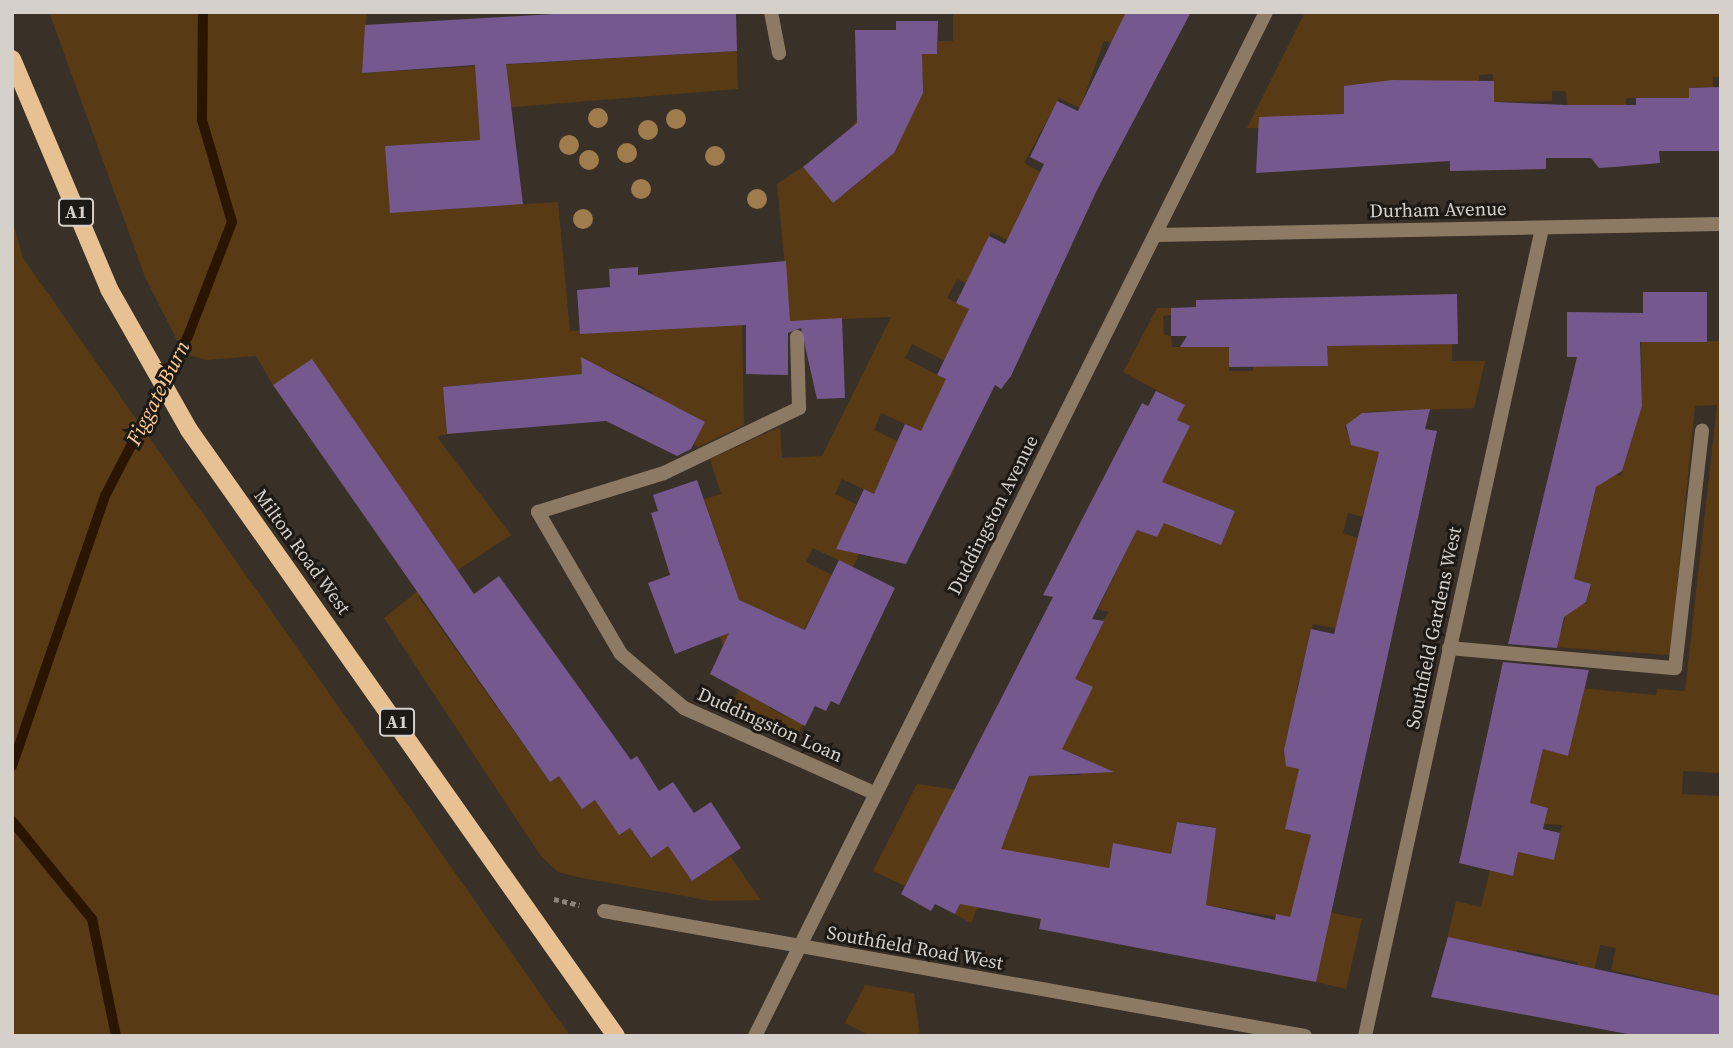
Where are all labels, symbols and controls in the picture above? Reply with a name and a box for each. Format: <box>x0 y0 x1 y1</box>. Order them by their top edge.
road number: A1 <box>57 197 95 226</box>
street label: Durham Avenue <box>1369 197 1507 223</box>
water label: Figgate Burn <box>121 337 195 449</box>
street label: Duddingston Avenue <box>943 431 1043 599</box>
street label: Milton Road West <box>249 485 355 619</box>
street label: Southfield Gardens West <box>1401 525 1467 731</box>
street label: Duddingston Loan <box>694 683 846 767</box>
road number: A1 <box>378 708 416 736</box>
street label: Southfield Road West <box>825 921 1005 975</box>

